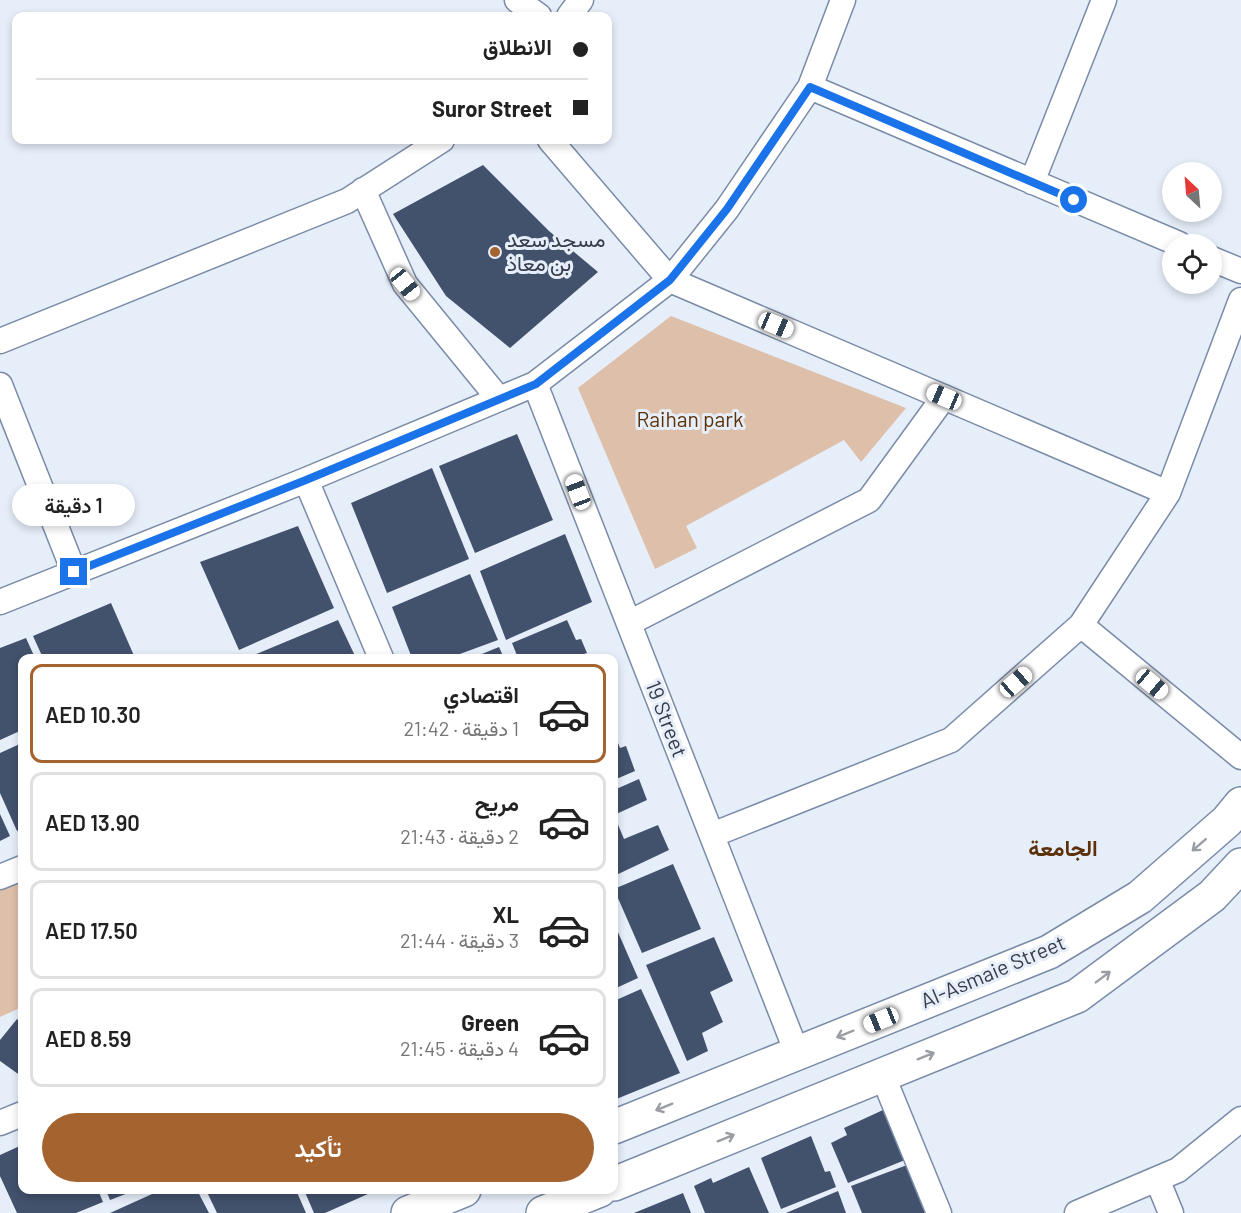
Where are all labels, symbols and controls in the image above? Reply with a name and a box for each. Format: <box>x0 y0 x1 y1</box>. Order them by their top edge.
text: الانطلاق <box>483 33 552 59</box>
text: Suror Street <box>432 95 552 121</box>
north arrow <box>1162 162 1222 222</box>
map controls <box>1162 162 1222 294</box>
route start <box>1060 186 1087 213</box>
place label: مسجد سعد بن معاذ <box>507 226 605 276</box>
button: locate <box>1162 234 1222 294</box>
marker: مسجد سعد بن معاذ <box>488 245 502 259</box>
car <box>387 264 423 304</box>
car <box>756 310 796 340</box>
car <box>924 382 964 412</box>
park label: Raihan park <box>637 406 744 431</box>
car <box>563 472 593 512</box>
callout: 1 دقيقة <box>13 485 136 527</box>
text: 1 دقيقة <box>44 493 103 517</box>
route end <box>60 558 87 585</box>
car <box>997 663 1035 701</box>
car <box>1132 666 1172 702</box>
street label: 19 Street <box>641 677 693 760</box>
text: اقتصادي <box>443 681 519 707</box>
icon: car <box>537 687 591 741</box>
text: AED 10.30 <box>45 701 141 727</box>
text: 1 دقيقة · 21:42 <box>404 716 519 740</box>
text: مريح <box>475 789 519 815</box>
icon: car <box>537 795 591 849</box>
text: AED 13.90 <box>45 809 140 835</box>
text: 2 دقيقة · 21:43 <box>400 824 519 848</box>
district label: الجامعة <box>1028 834 1098 862</box>
one-way arrow <box>1192 838 1207 852</box>
text: XL <box>493 901 519 927</box>
icon: car <box>537 903 591 957</box>
text: AED 17.50 <box>45 917 138 943</box>
text: 3 دقيقة · 21:44 <box>400 928 519 952</box>
street label: Al-Asmaie Street <box>916 929 1069 1012</box>
one-way arrow <box>1095 971 1111 983</box>
car <box>861 1005 901 1035</box>
text: Green <box>461 1009 519 1035</box>
icon: car <box>537 1011 591 1065</box>
text: AED 8.59 <box>45 1025 131 1051</box>
one-way arrow <box>837 1029 855 1040</box>
text: 4 دقيقة · 21:45 <box>400 1036 519 1060</box>
one-way arrow <box>916 1050 935 1061</box>
one-way arrow <box>656 1102 674 1113</box>
button: تأكيد <box>42 1113 594 1182</box>
one-way arrow <box>716 1132 735 1143</box>

